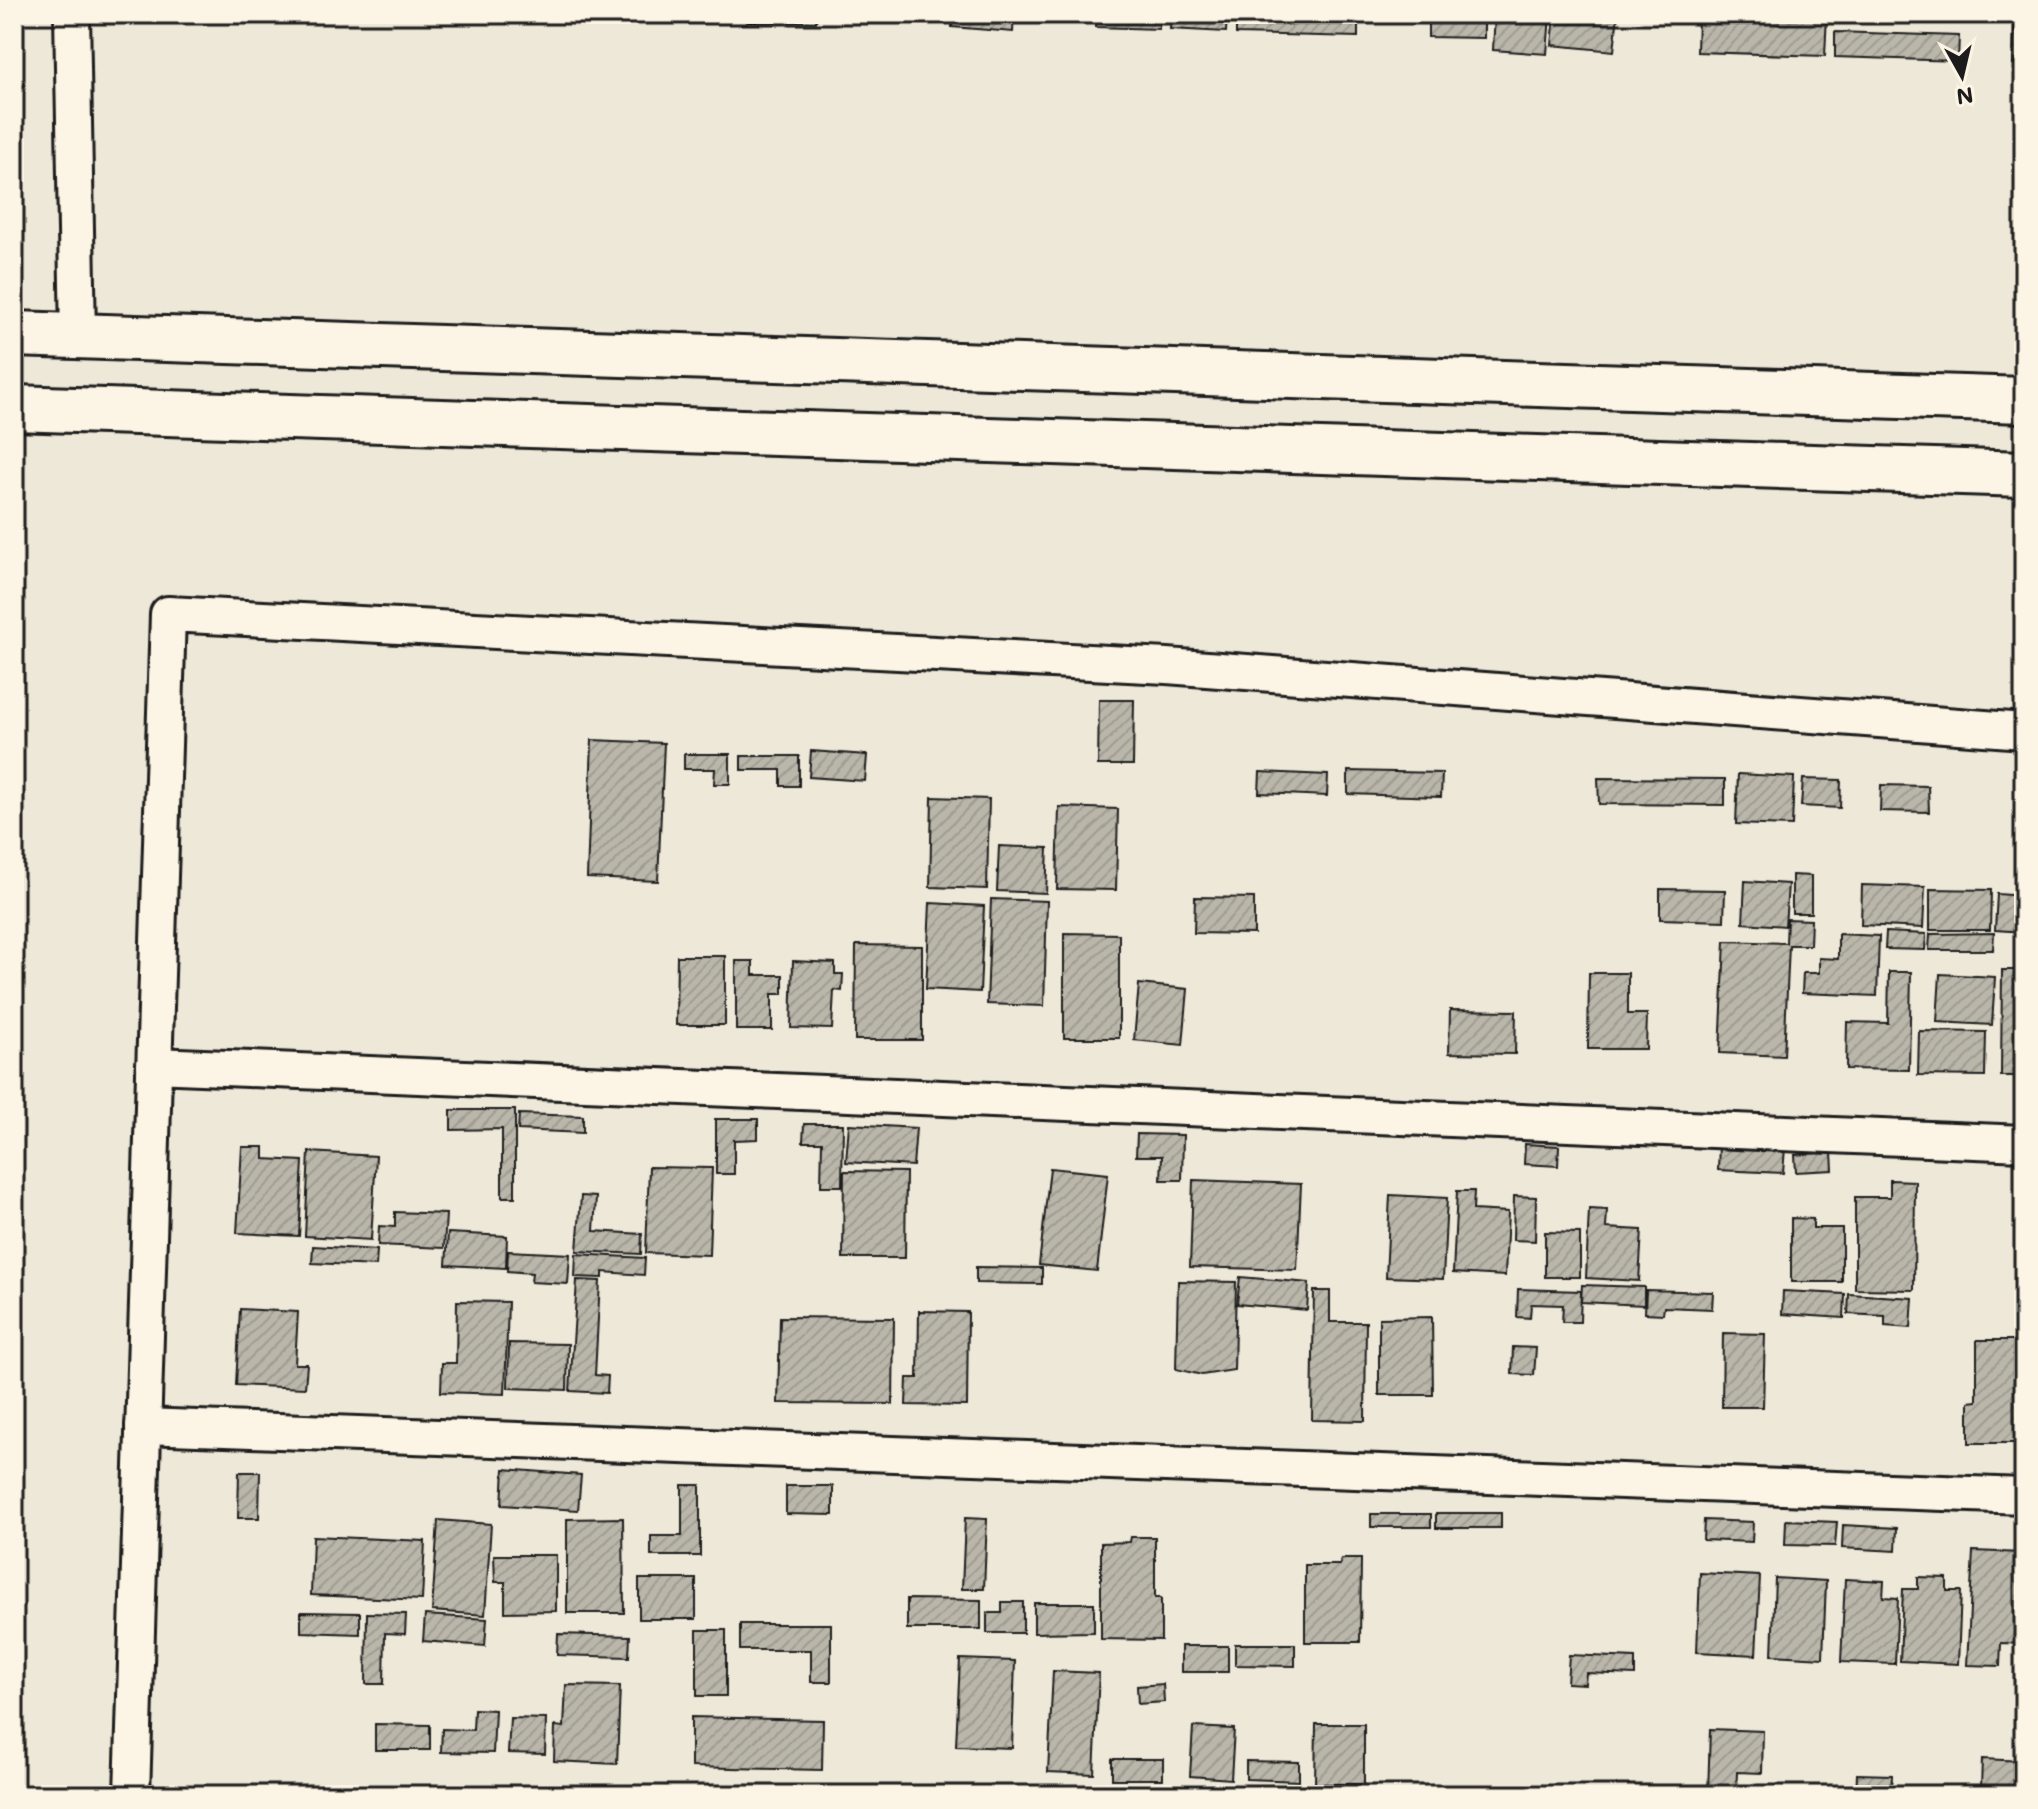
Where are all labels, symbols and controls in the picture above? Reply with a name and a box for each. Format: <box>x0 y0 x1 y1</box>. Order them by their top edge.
north arrow <box>1922 36 2002 116</box>
text: N <box>1955 81 1975 112</box>

